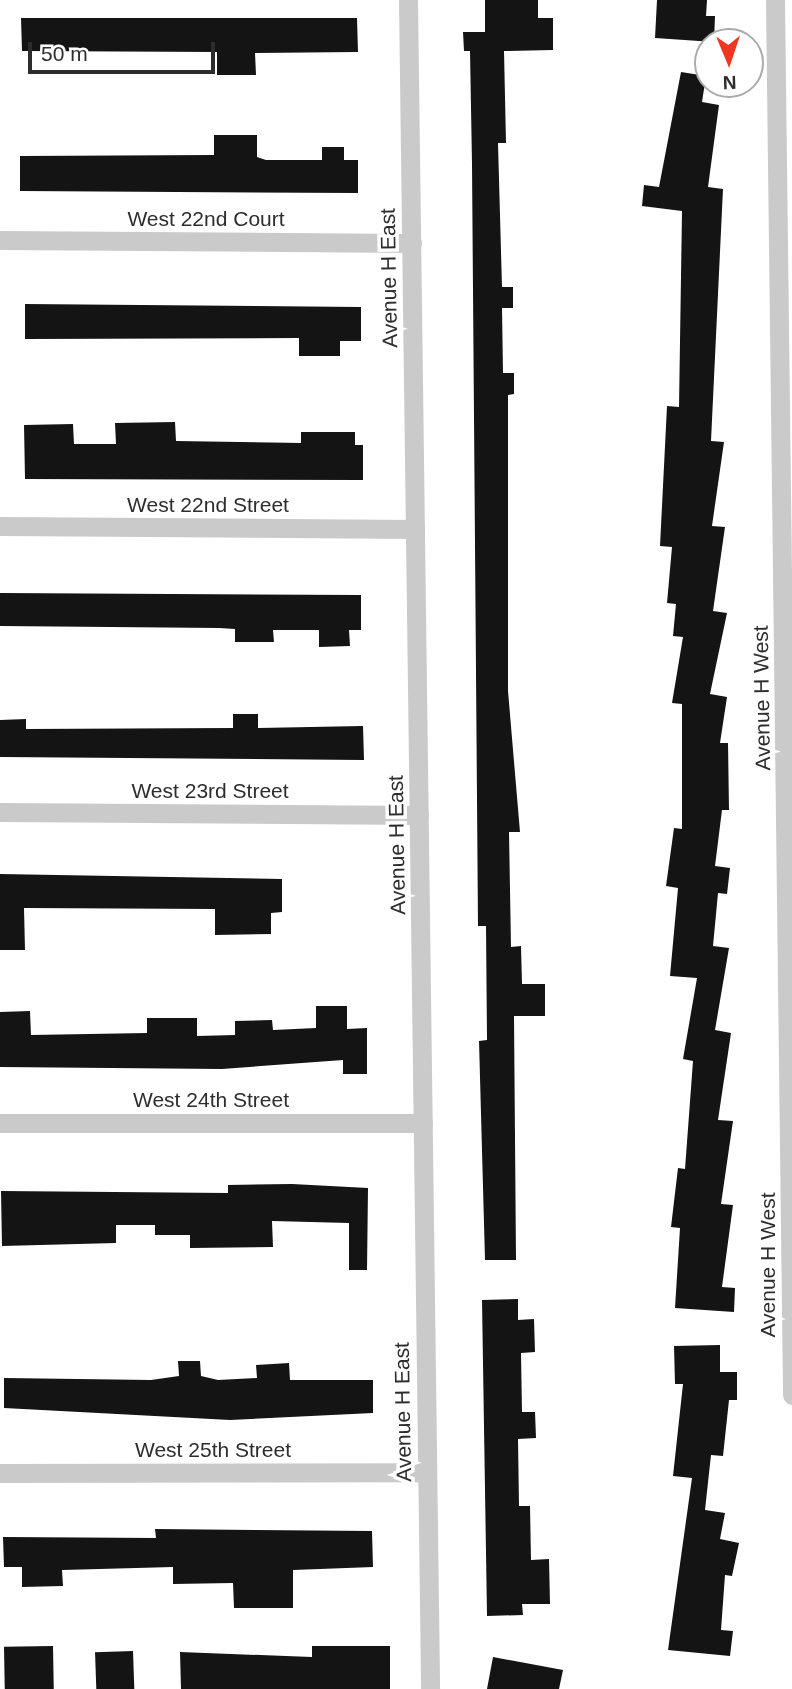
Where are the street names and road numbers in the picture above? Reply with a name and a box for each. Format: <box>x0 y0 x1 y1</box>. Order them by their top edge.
street label: West 22nd Court <box>127 206 285 232</box>
street label: Avenue H East <box>375 208 403 348</box>
street label: West 22nd Street <box>127 492 289 518</box>
street label: Avenue H West <box>748 625 776 771</box>
street label: Avenue H East <box>383 775 411 915</box>
street label: West 23rd Street <box>131 778 289 804</box>
street label: West 24th Street <box>133 1087 289 1113</box>
street label: Avenue H West <box>755 1192 781 1338</box>
street label: Avenue H East <box>389 1342 417 1482</box>
street label: West 25th Street <box>135 1437 291 1463</box>

